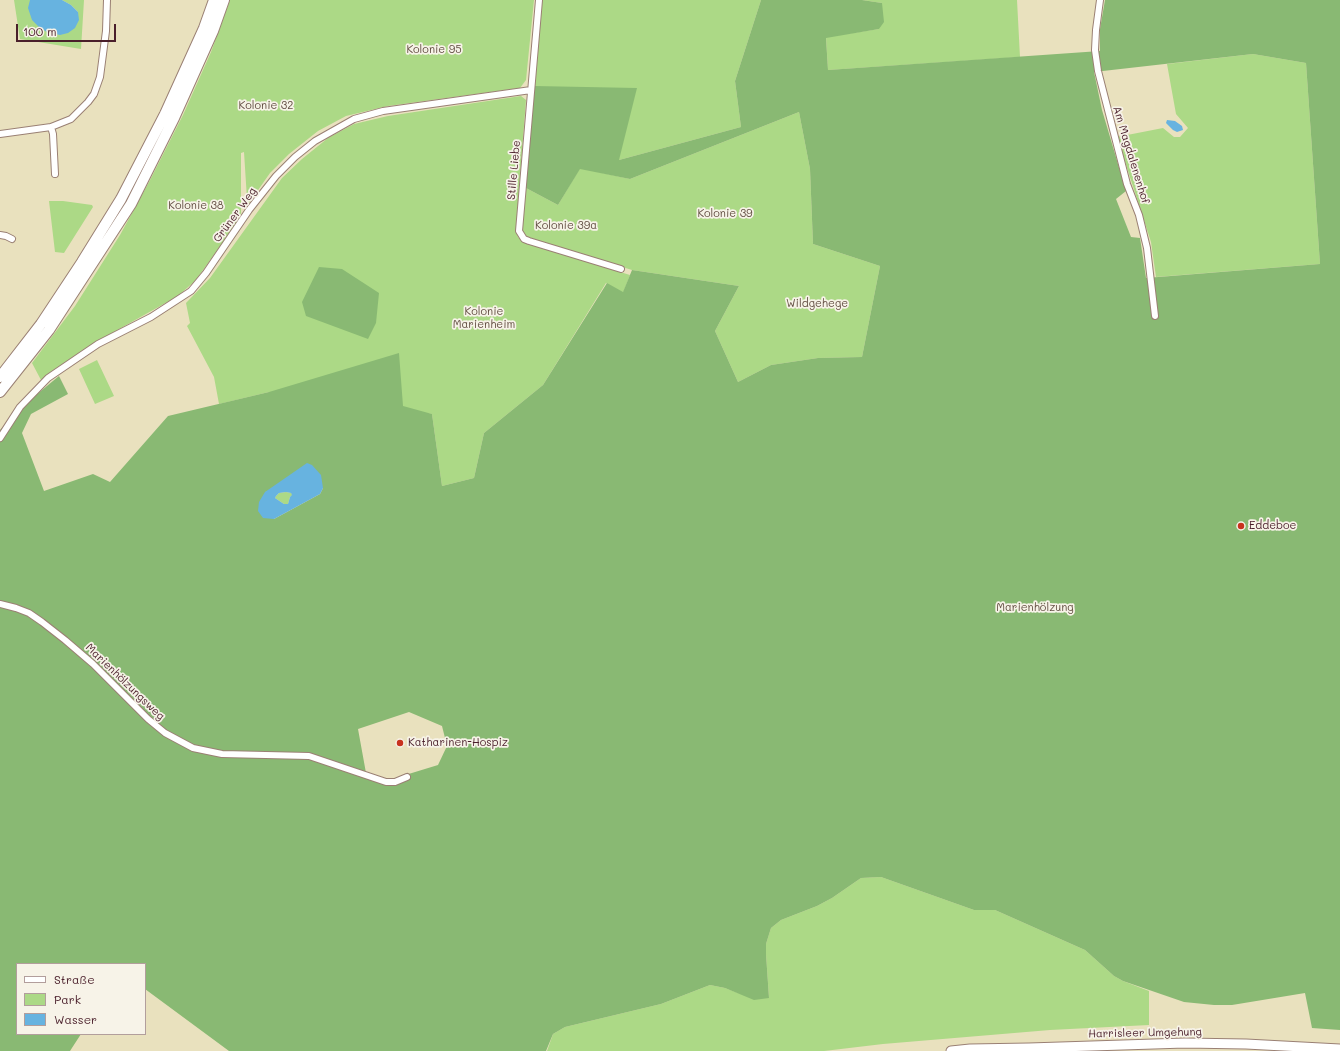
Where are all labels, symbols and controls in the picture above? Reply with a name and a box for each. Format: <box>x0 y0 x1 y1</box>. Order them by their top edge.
scale bar <box>18 16 118 42</box>
text: 100 m <box>23 23 57 39</box>
park label: Kolonie 95 <box>406 43 462 57</box>
park label: Kolonie 32 <box>239 99 293 113</box>
street label: Am Magdalenenhof <box>1110 105 1152 205</box>
street label: Stille Liebe <box>505 140 523 200</box>
street label: Grüner Weg <box>211 185 259 245</box>
park label: Kolonie 38 <box>168 199 224 213</box>
park label: Kolonie 39 <box>697 207 753 221</box>
park label: Kolonie 39a <box>535 219 597 233</box>
park label: Wildgehege <box>786 297 848 311</box>
park label: Kolonie Marienheim <box>453 305 515 331</box>
place label: Eddeboe <box>1249 519 1296 533</box>
marker: Eddeboe <box>1236 521 1246 531</box>
park label: Marienhölzung <box>996 601 1074 615</box>
street label: Marienhölzungsweg <box>83 641 167 723</box>
place label: Katharinen-Hospiz <box>408 736 508 750</box>
marker: Katharinen-Hospiz <box>395 738 405 748</box>
legend <box>16 963 146 1035</box>
text: Straße <box>54 971 95 987</box>
text: Park <box>54 991 81 1007</box>
text: Wasser <box>54 1011 97 1027</box>
street label: Harrisleer Umgehung <box>1088 1025 1202 1041</box>

